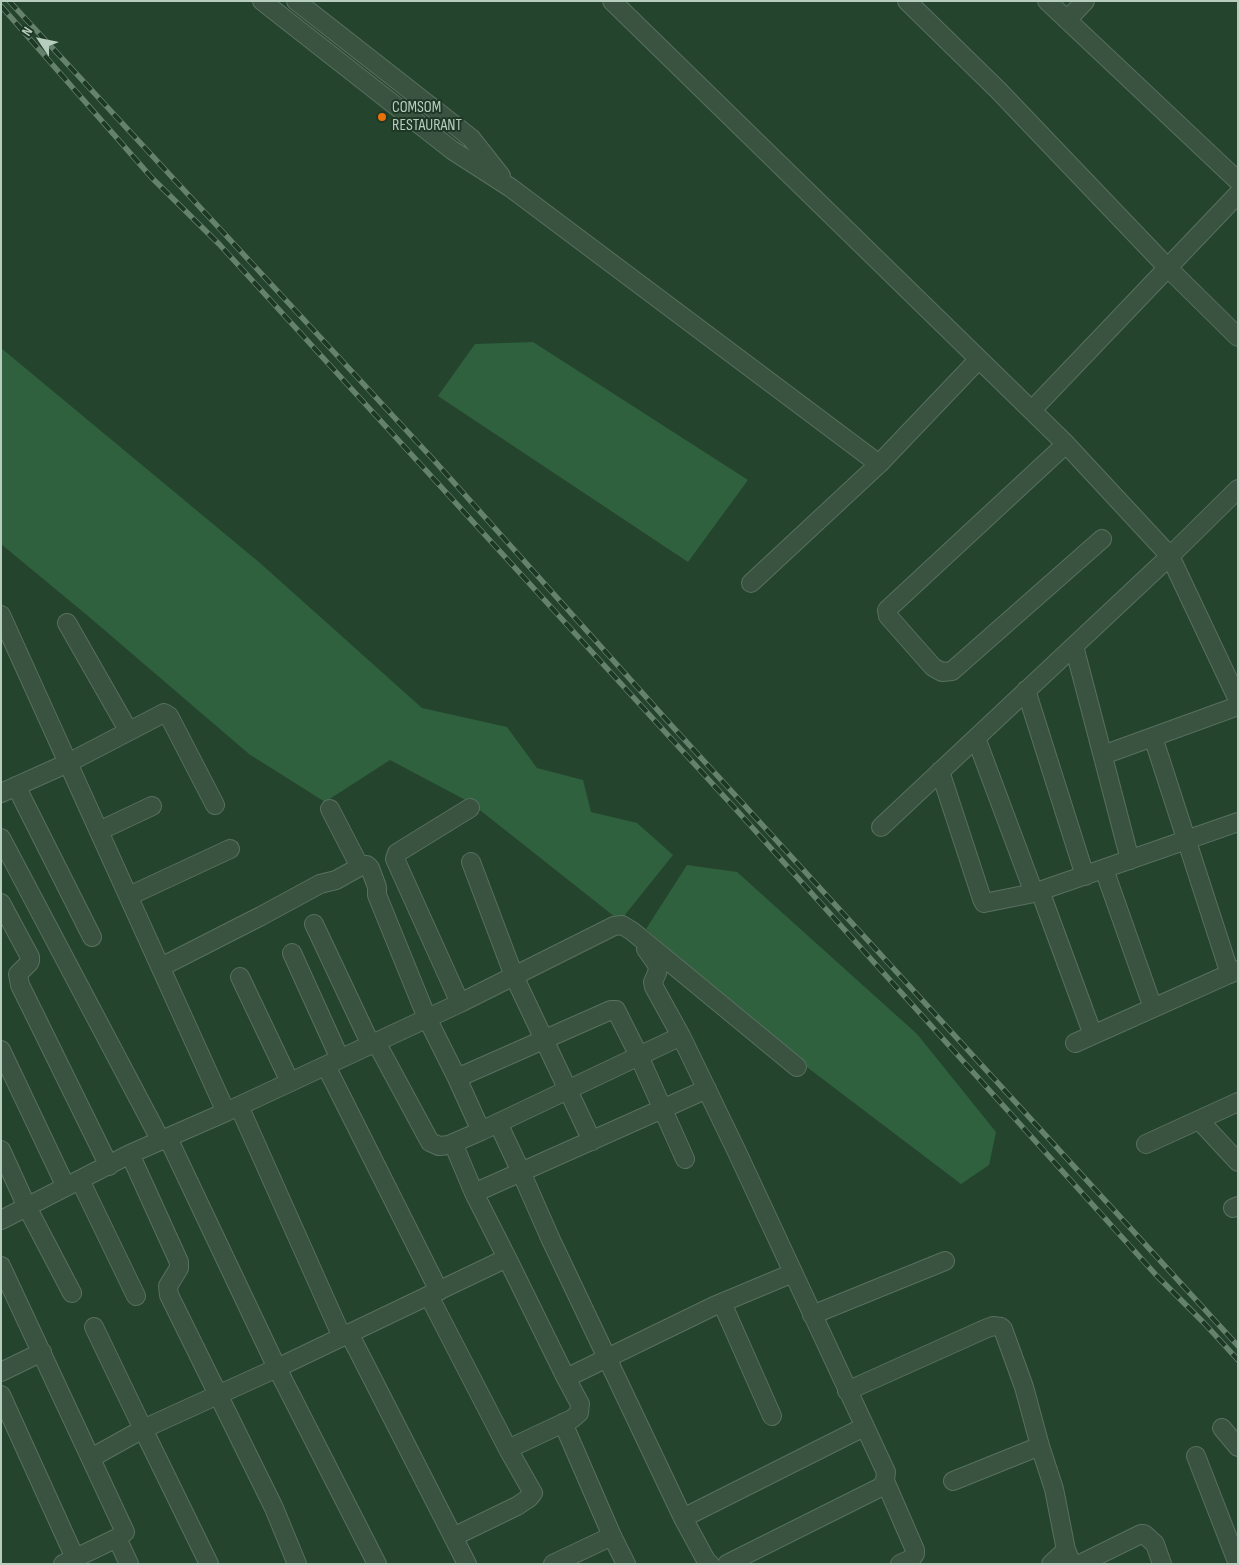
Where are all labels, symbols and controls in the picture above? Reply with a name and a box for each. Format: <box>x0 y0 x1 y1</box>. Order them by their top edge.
north arrow <box>15 15 65 65</box>
text: N <box>18 23 36 39</box>
place label: COMSOM RESTAURANT <box>392 98 462 136</box>
marker: COMSOM RESTAURANT <box>376 111 388 123</box>

